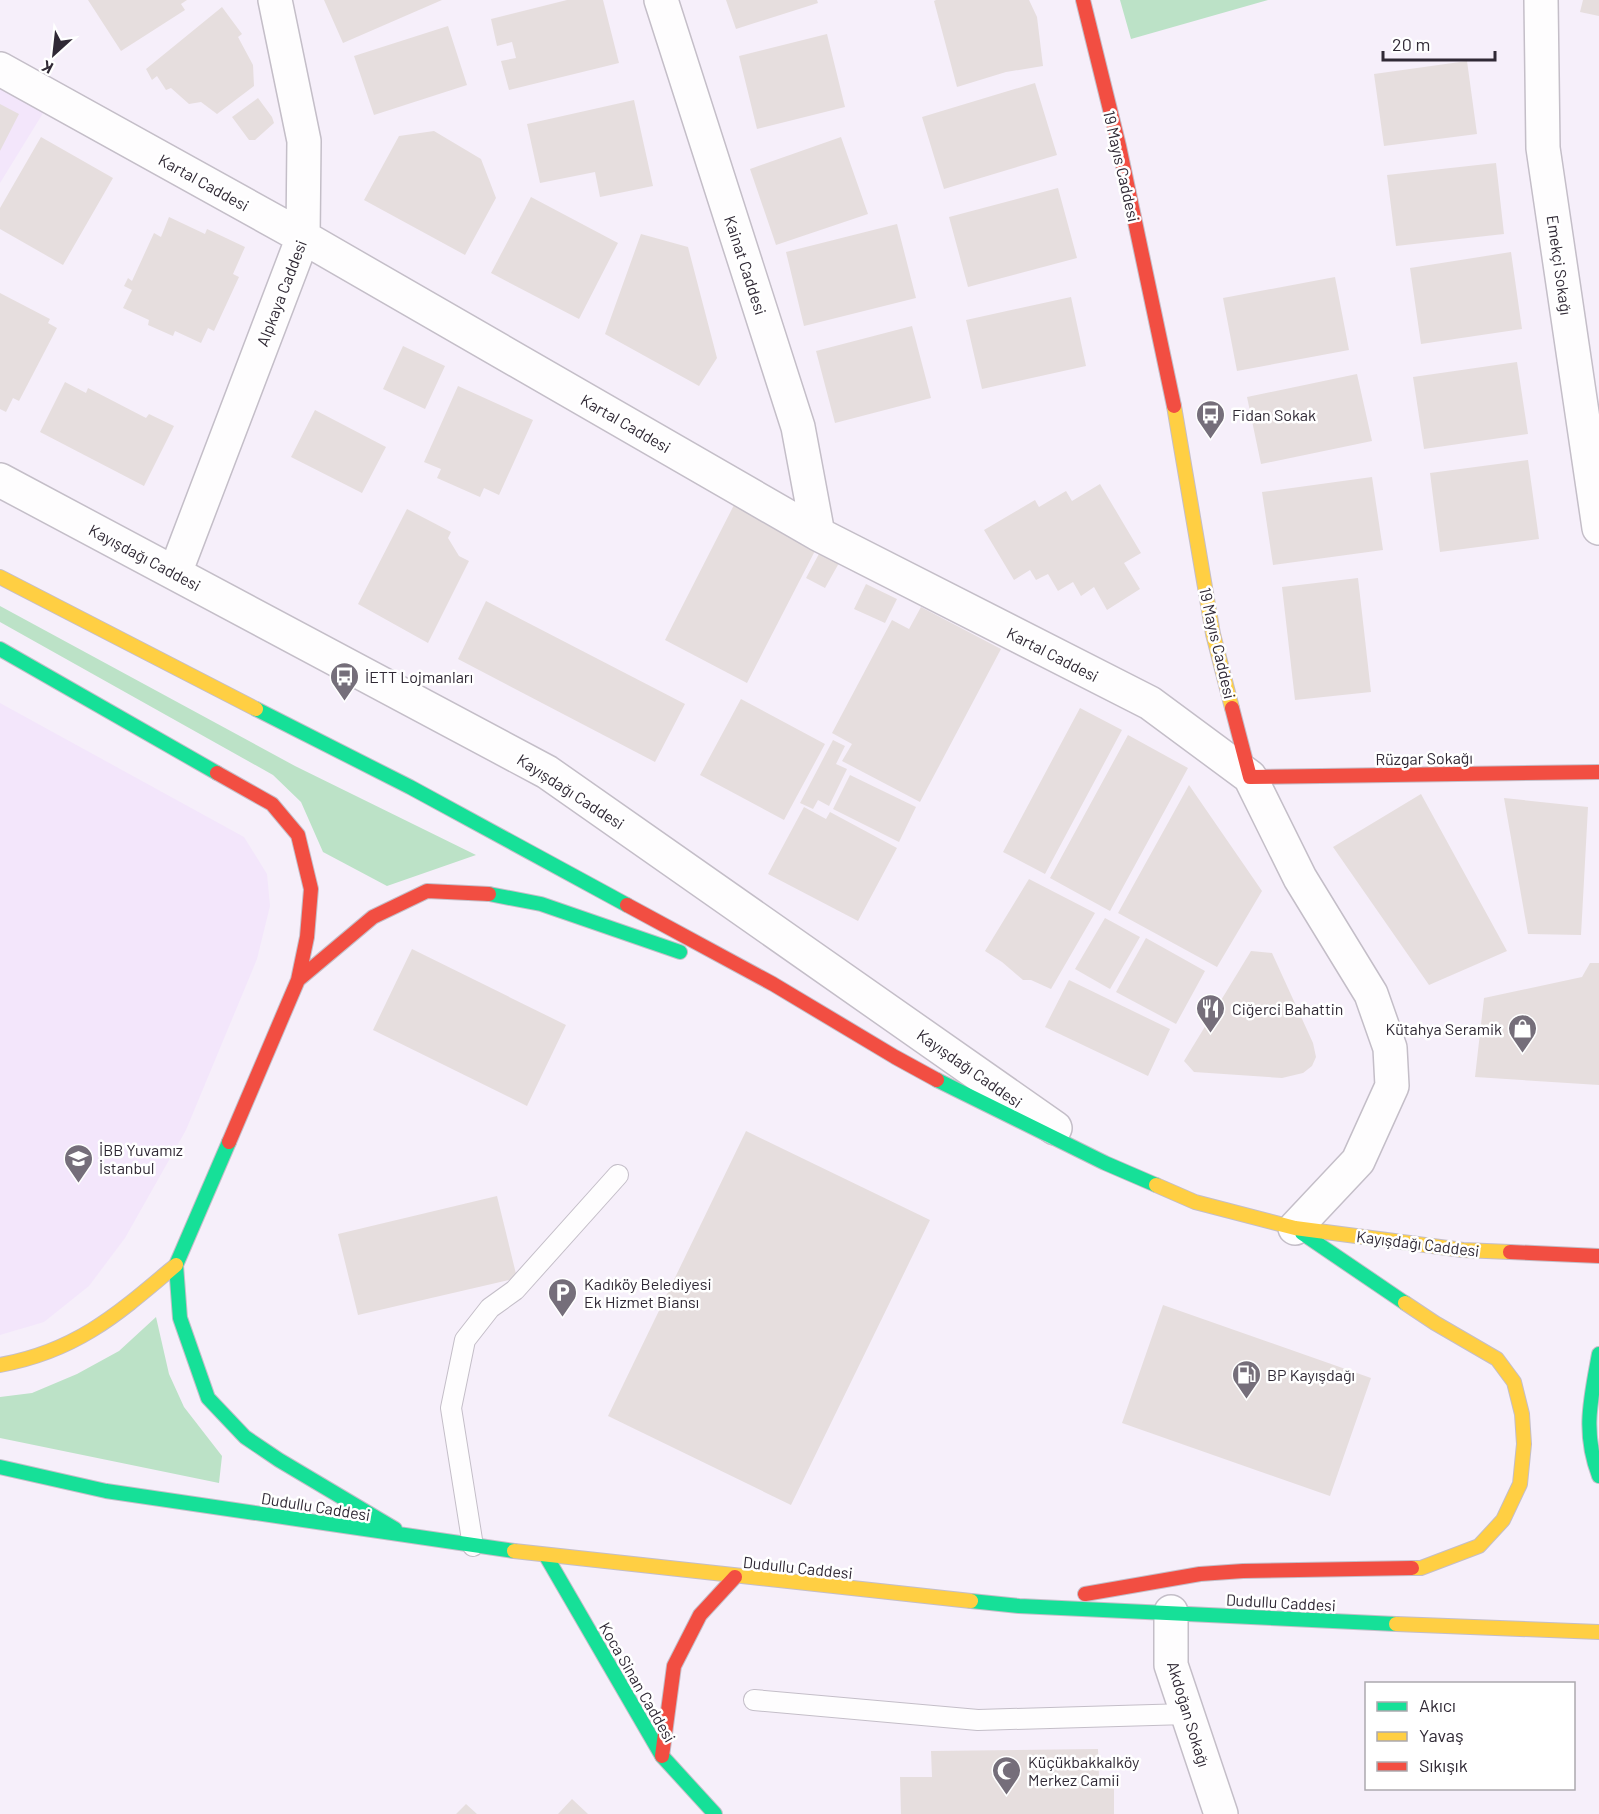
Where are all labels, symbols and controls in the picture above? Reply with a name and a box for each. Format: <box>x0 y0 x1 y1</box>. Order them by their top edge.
north arrow <box>24 24 84 84</box>
scale bar <box>1383 24 1496 62</box>
text: 20 m <box>1392 33 1430 55</box>
text: K <box>38 57 56 79</box>
street label: 19 Mayıs Caddesi <box>1100 108 1144 224</box>
street label: Kartal Caddesi <box>156 149 252 215</box>
street label: Kainat Caddesi <box>721 213 771 317</box>
street label: Emekçi Sokağı <box>1544 214 1576 316</box>
street label: Alpkaya Caddesi <box>252 237 310 349</box>
street label: Kartal Caddesi <box>578 390 674 456</box>
bus stop icon: Fidan Sokak <box>1195 398 1227 440</box>
place label: Fidan Sokak <box>1232 405 1316 424</box>
street label: Kayışdağı Caddesi <box>86 520 204 594</box>
street label: 19 Mayıs Caddesi <box>1196 585 1240 701</box>
street label: Kartal Caddesi <box>1004 623 1102 685</box>
bus stop icon: İETT Lojmanları <box>328 660 360 702</box>
place label: İETT Lojmanları <box>365 667 473 686</box>
street label: Rüzgar Sokağı <box>1375 748 1473 768</box>
street label: Kayışdağı Caddesi <box>514 749 628 833</box>
restaurant icon: Ciğerci Bahattin <box>1195 992 1227 1034</box>
place label: Ciğerci Bahattin <box>1232 999 1343 1018</box>
shop icon: Kütahya Seramik <box>1507 1012 1539 1054</box>
place label: Kütahya Seramik <box>1385 1019 1502 1038</box>
street label: Kayışdağı Caddesi <box>914 1025 1026 1111</box>
place label: İBB Yuvamız İstanbul <box>99 1140 183 1177</box>
school or university icon: İBB Yuvamız İstanbul <box>62 1142 94 1184</box>
street label: Kayışdağı Caddesi <box>1355 1226 1481 1260</box>
place label: Kadıköy Belediyesi Ek Hizmet Biansı <box>584 1274 711 1311</box>
parking icon: Kadıköy Belediyesi Ek Hizmet Biansı <box>547 1276 579 1318</box>
fuel station icon: BP Kayışdağı <box>1230 1358 1262 1400</box>
place label: BP Kayışdağı <box>1267 1365 1355 1384</box>
street label: Dudullu Caddesi <box>260 1488 372 1524</box>
street label: Dudullu Caddesi <box>742 1552 854 1582</box>
street label: Dudullu Caddesi <box>1226 1590 1336 1614</box>
street label: Koca Sinan Caddesi <box>596 1619 680 1745</box>
street label: Akdoğan Sokağı <box>1164 1659 1214 1769</box>
legend <box>1365 1682 1575 1790</box>
text: Akıcı <box>1419 1694 1456 1716</box>
text: Yavaş <box>1419 1724 1464 1746</box>
place label: Küçükbakkalköy Merkez Camii <box>1028 1752 1140 1789</box>
mosque icon: Küçükbakkalköy Merkez Camii <box>991 1754 1023 1796</box>
text: Sıkışık <box>1419 1754 1468 1776</box>

